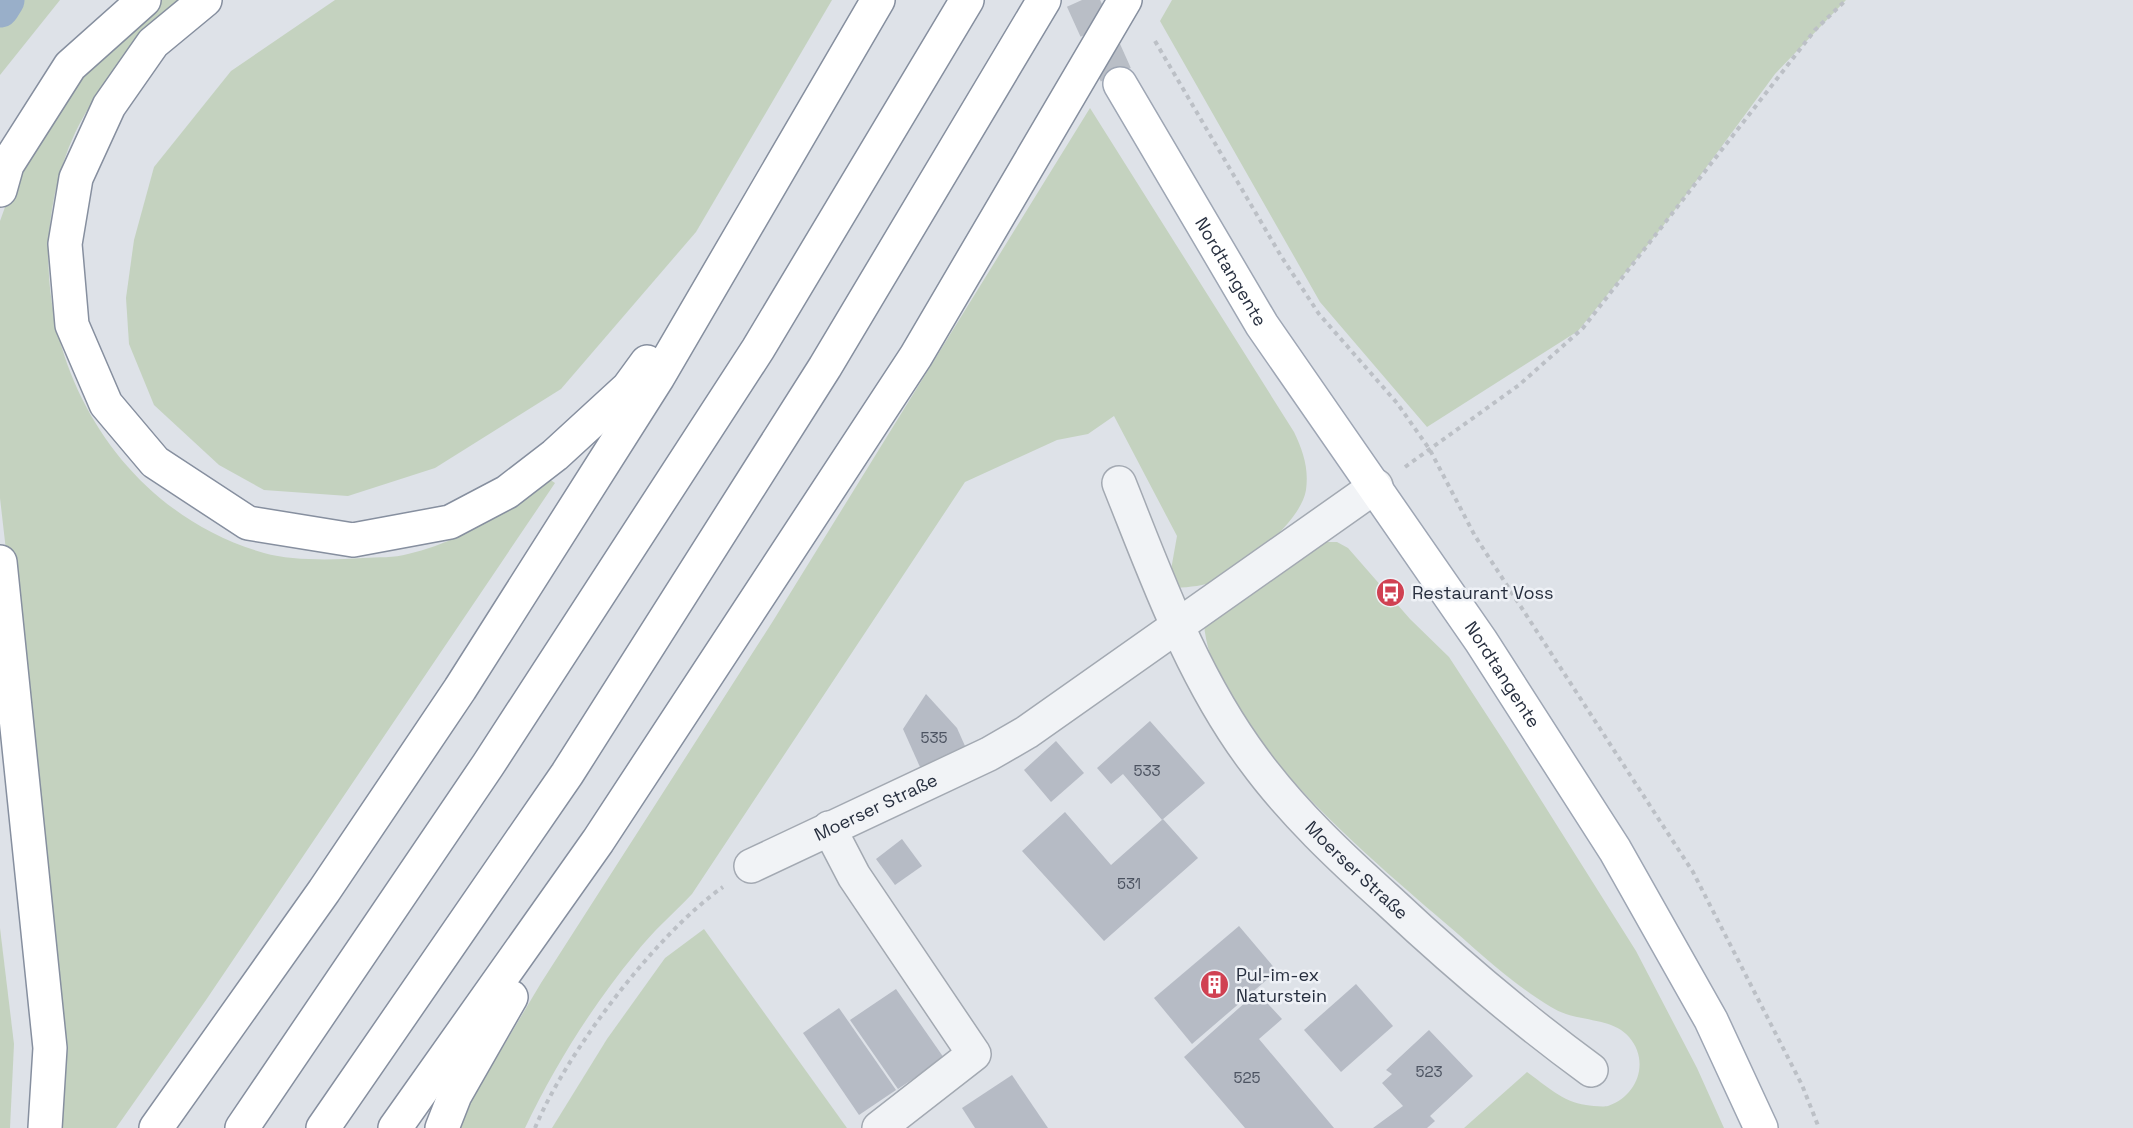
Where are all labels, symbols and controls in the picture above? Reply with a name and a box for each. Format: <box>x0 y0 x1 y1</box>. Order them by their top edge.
street label: Nordtangente <box>1190 213 1272 330</box>
bus stop icon: Restaurant Voss <box>1375 577 1407 609</box>
place label: Restaurant Voss <box>1412 581 1554 604</box>
street label: Nordtangente <box>1460 617 1546 732</box>
house number: 535 <box>920 728 948 747</box>
house number: 533 <box>1133 761 1161 780</box>
street label: Moerser Straße <box>810 768 941 846</box>
street label: Moerser Straße <box>1300 816 1413 924</box>
house number: 531 <box>1117 874 1141 893</box>
place label: Pul-im-ex Naturstein <box>1236 963 1327 1007</box>
building icon: Pul-im-ex Naturstein <box>1199 969 1231 1001</box>
house number: 523 <box>1416 1062 1442 1081</box>
house number: 525 <box>1234 1068 1260 1087</box>

